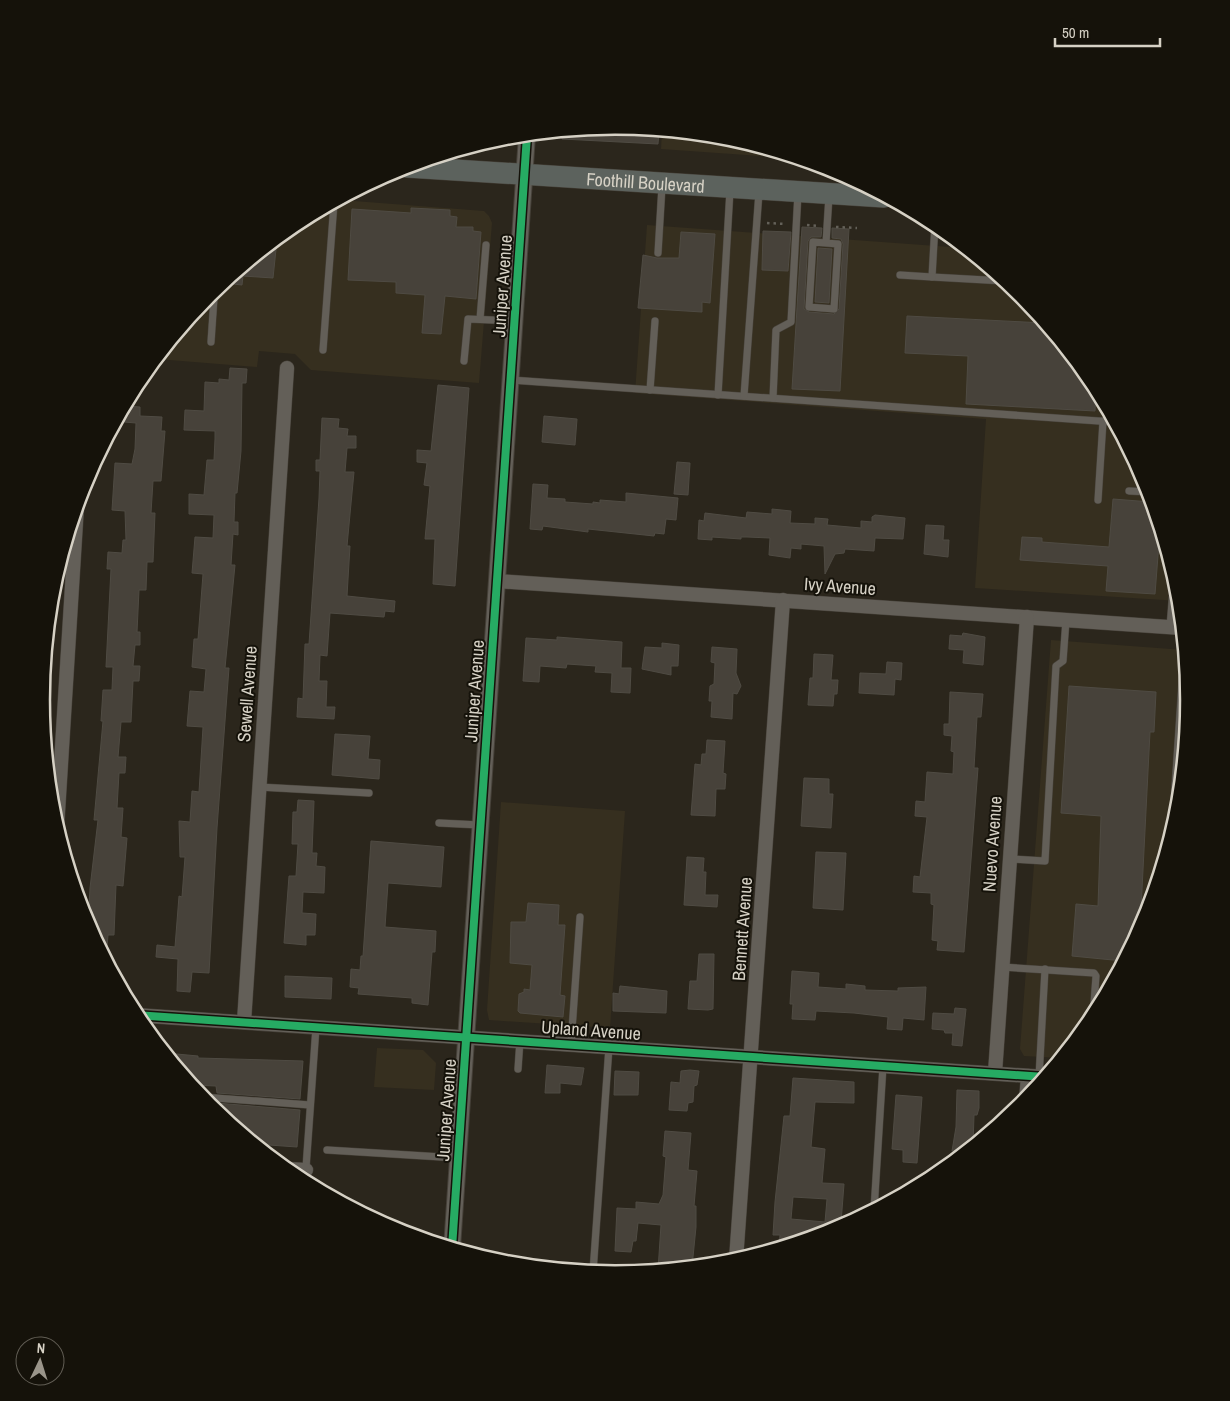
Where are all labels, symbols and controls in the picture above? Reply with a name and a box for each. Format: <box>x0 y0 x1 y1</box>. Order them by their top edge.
scale bar <box>1055 15 1160 47</box>
text: 50 m <box>1062 22 1089 43</box>
street label: Foothill Boulevard <box>586 166 705 198</box>
street label: Juniper Avenue <box>486 234 518 338</box>
street label: Ivy Avenue <box>803 571 877 601</box>
street label: Juniper Avenue <box>458 639 490 743</box>
street label: Sewell Avenue <box>231 645 263 743</box>
street label: Nuevo Avenue <box>976 795 1008 893</box>
street label: Bennett Avenue <box>726 876 758 982</box>
street label: Upland Avenue <box>540 1014 642 1046</box>
street label: Juniper Avenue <box>430 1058 462 1162</box>
north arrow <box>15 1336 65 1386</box>
text: N <box>36 1339 46 1357</box>

